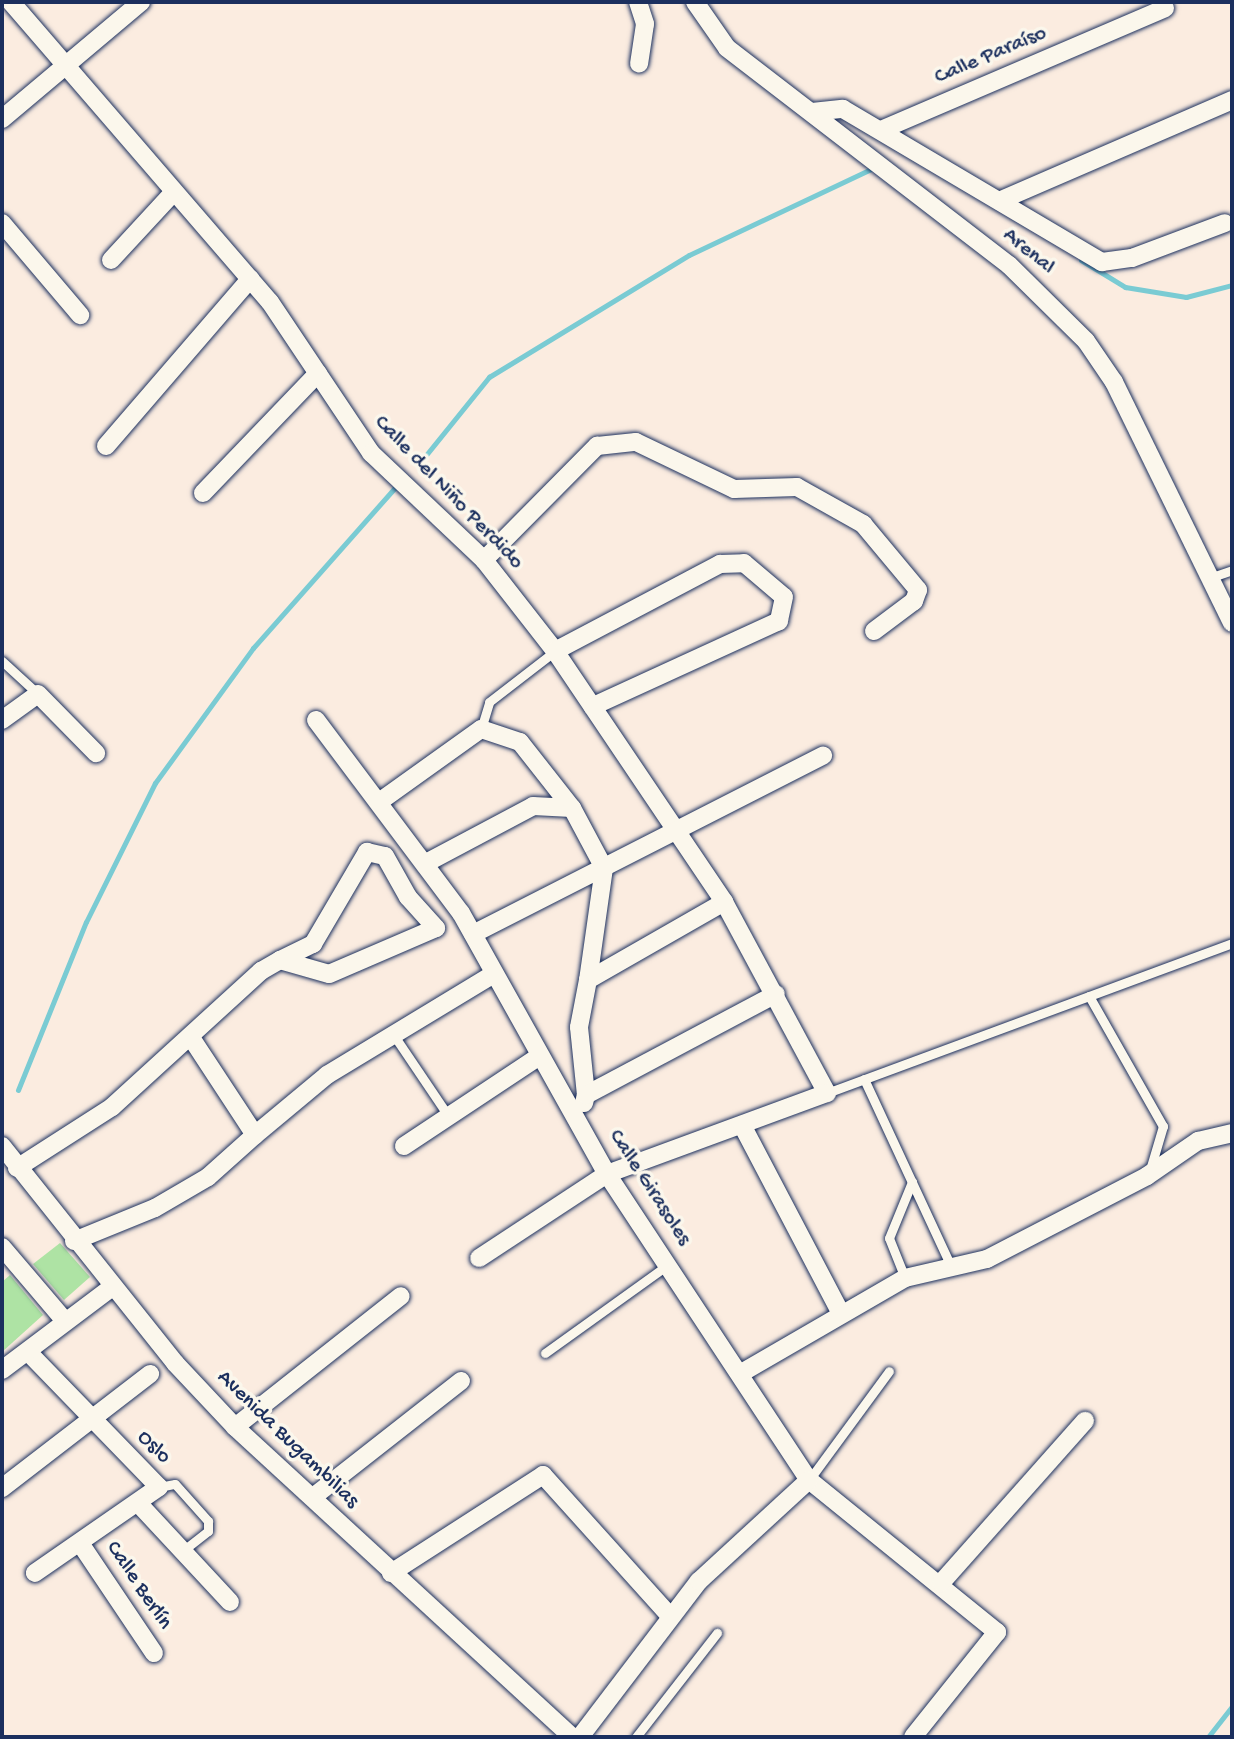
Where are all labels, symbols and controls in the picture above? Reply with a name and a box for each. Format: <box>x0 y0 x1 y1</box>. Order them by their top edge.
street label: Calle Paraíso <box>931 21 1051 91</box>
street label: Arenal <box>997 223 1059 281</box>
street label: Calle del Niño Perdido <box>368 410 528 576</box>
street label: Calle Girasoles <box>602 1125 696 1251</box>
street label: Avenida Bugambilias <box>210 1365 364 1515</box>
street label: Oslo <box>130 1425 176 1471</box>
street label: Calle Berlín <box>99 1537 177 1635</box>

